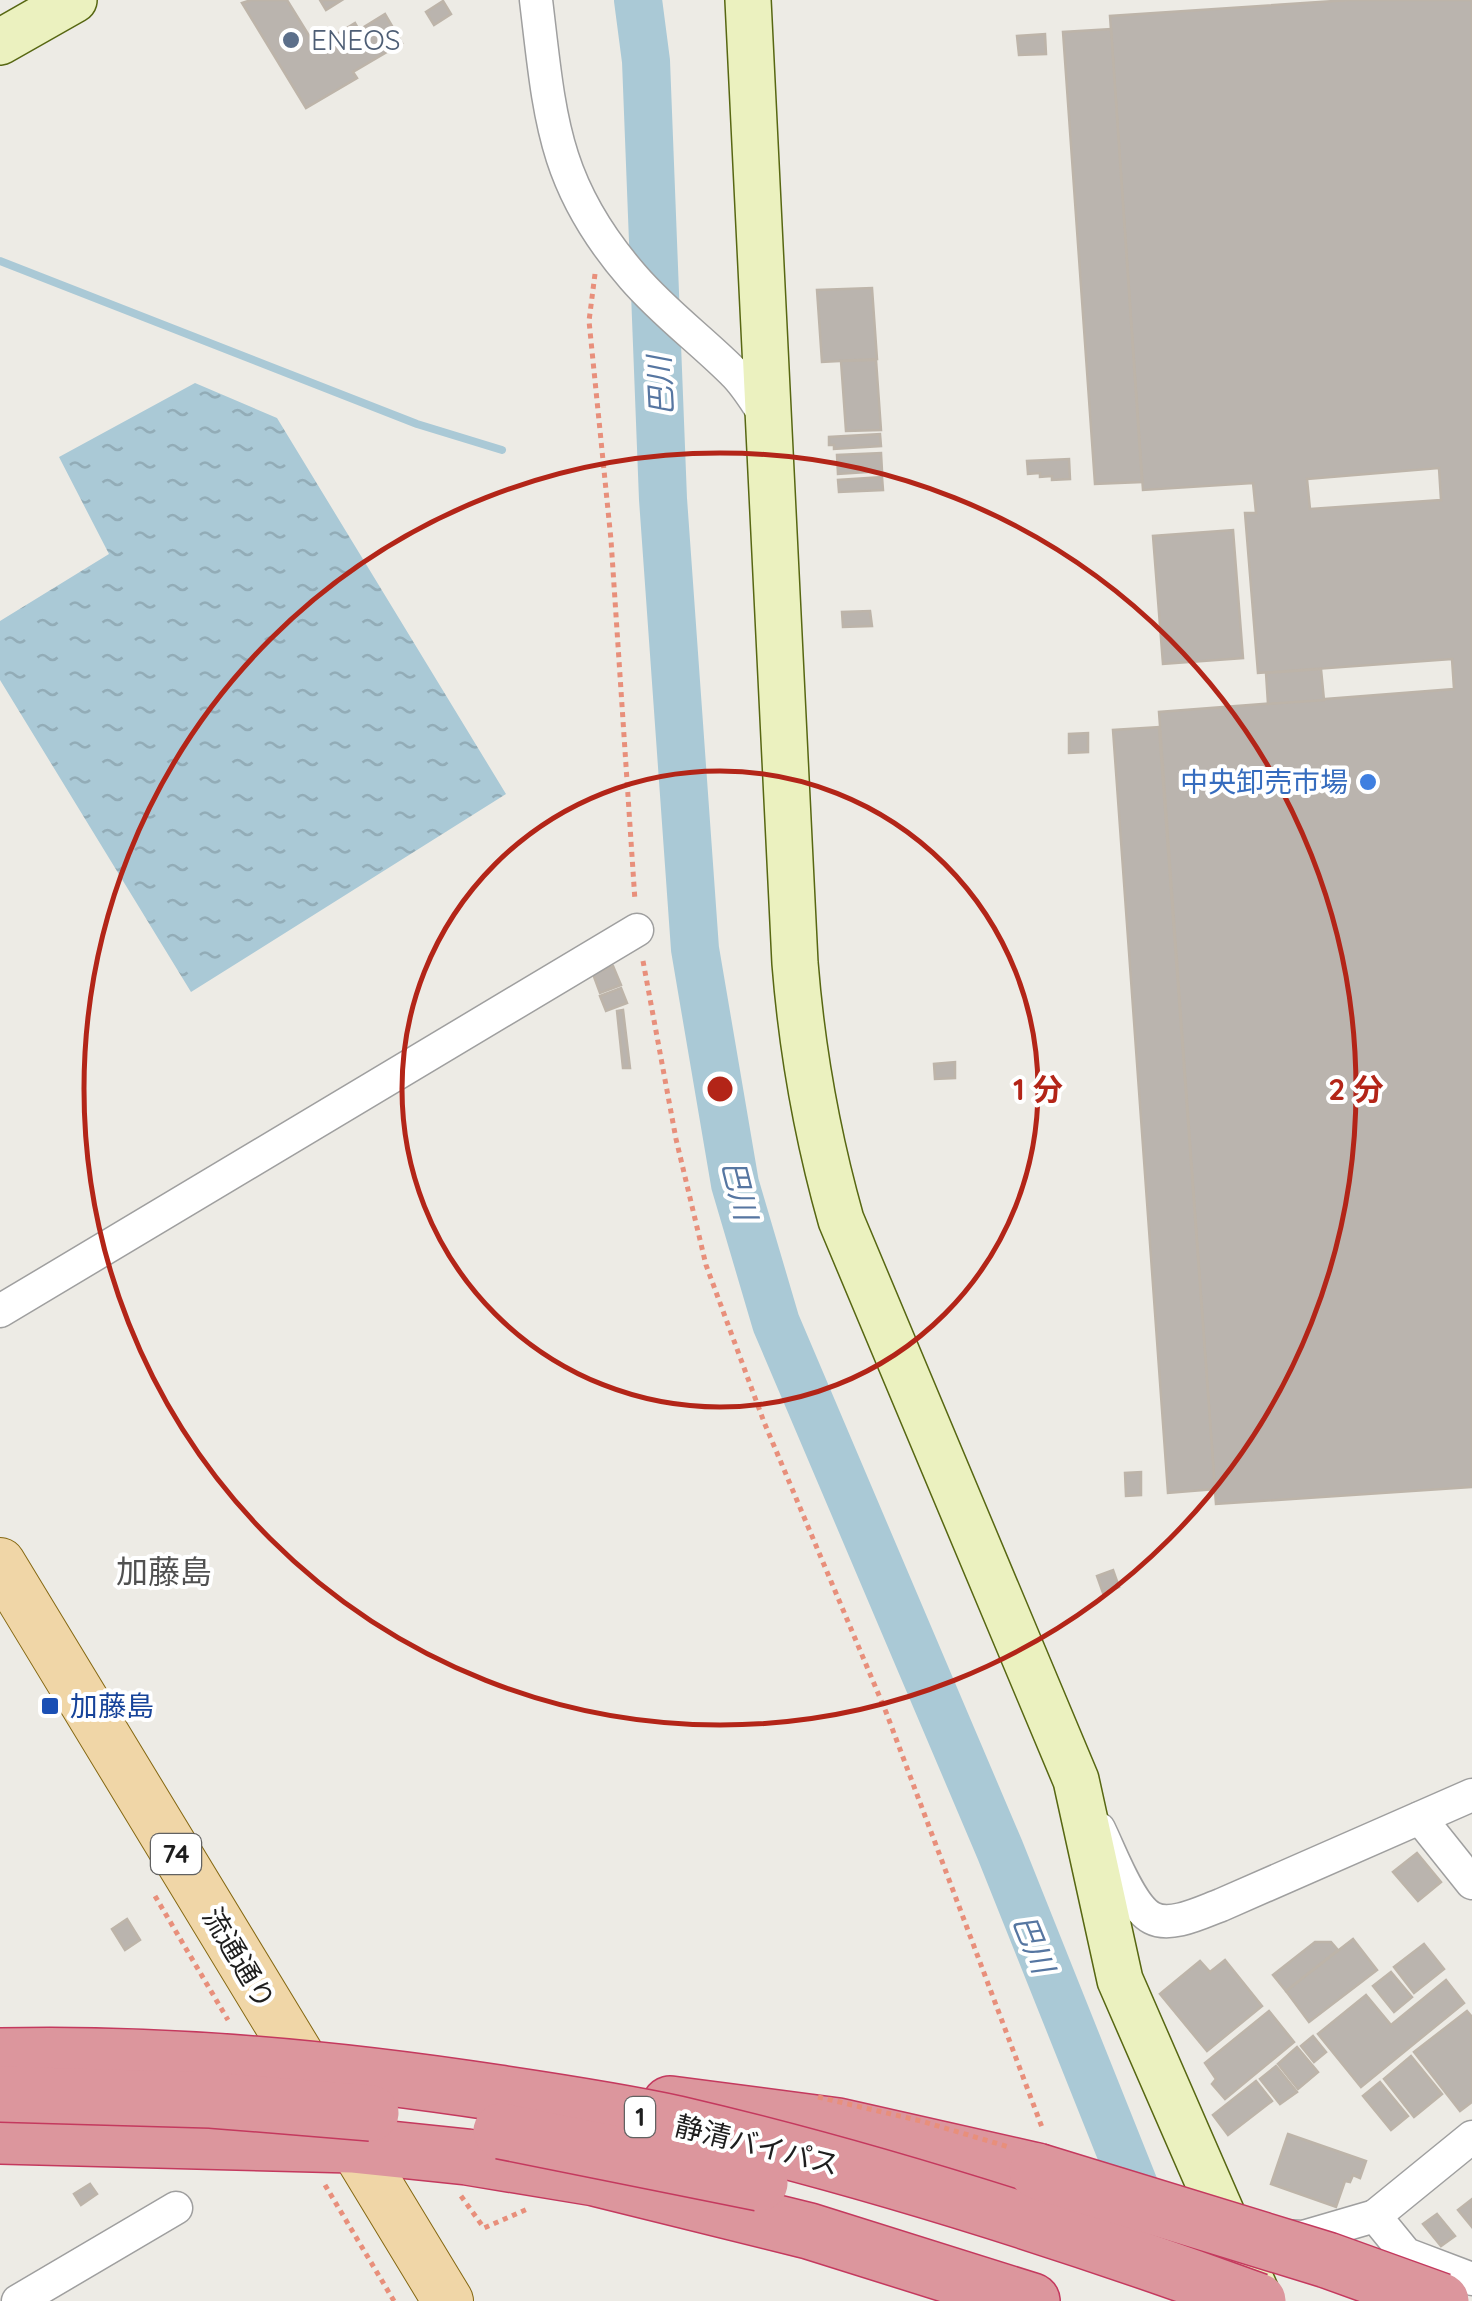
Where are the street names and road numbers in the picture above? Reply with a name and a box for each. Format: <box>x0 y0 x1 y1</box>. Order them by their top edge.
road number: 74 <box>151 1834 201 1874</box>
street label: 流通通り <box>196 1901 283 2015</box>
road number: 1 <box>625 2097 655 2137</box>
street label: 静清バイパス <box>672 2107 843 2182</box>

